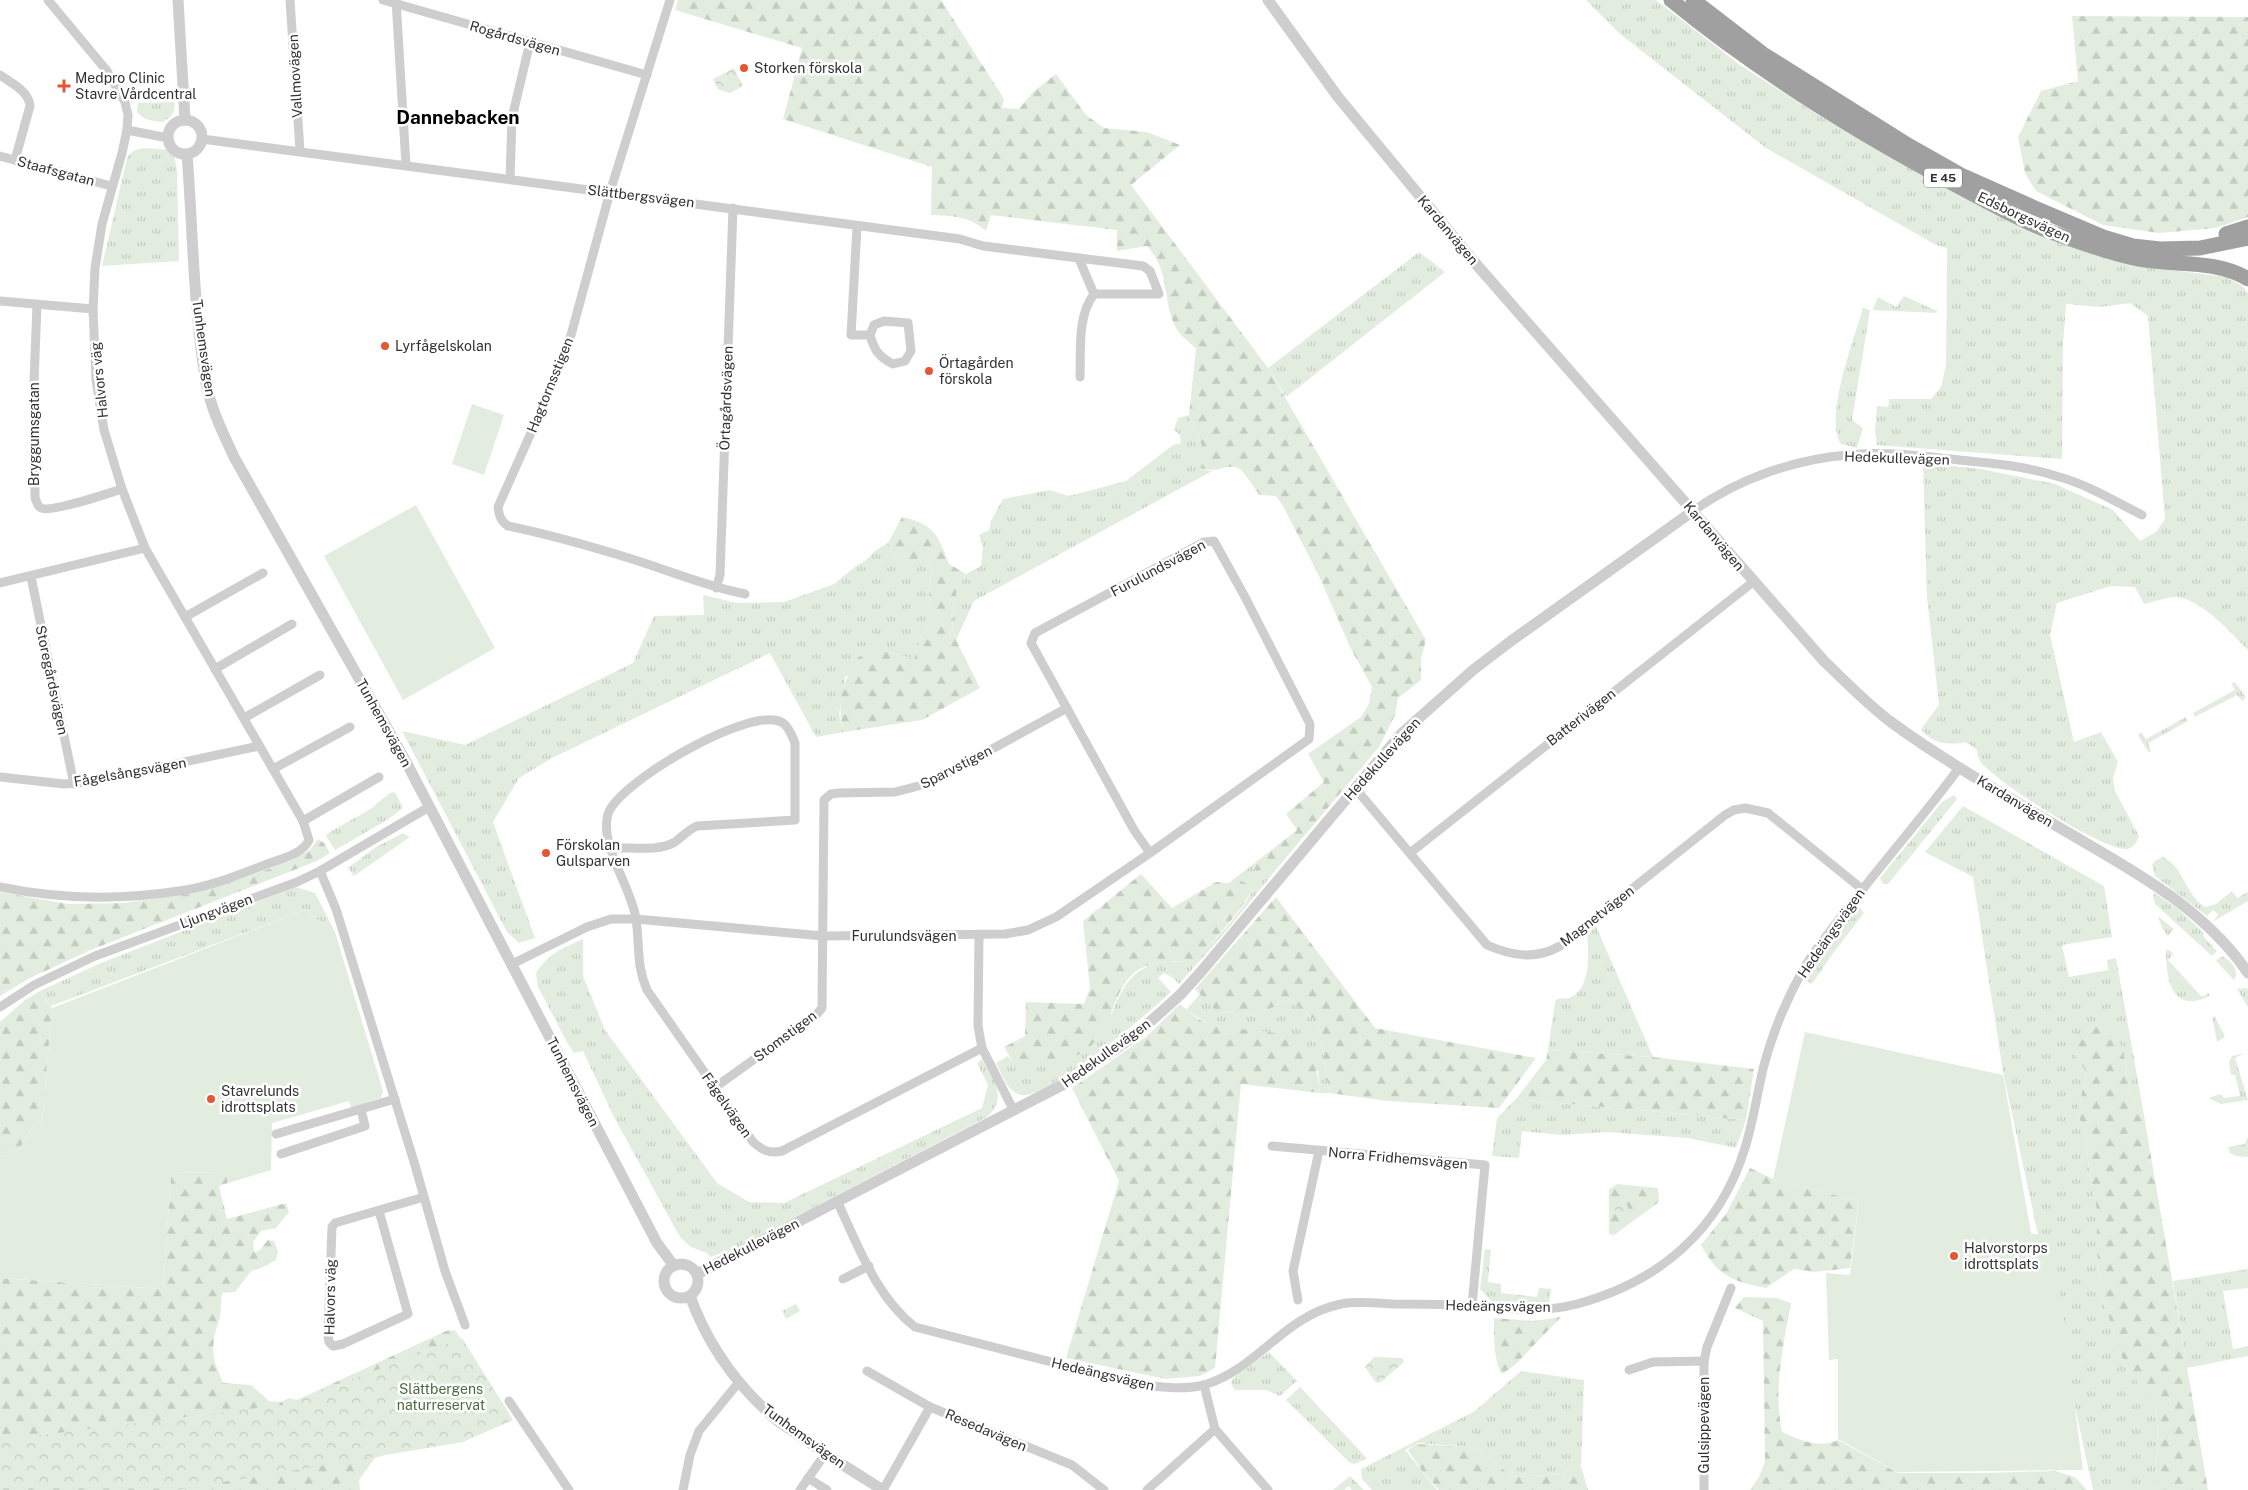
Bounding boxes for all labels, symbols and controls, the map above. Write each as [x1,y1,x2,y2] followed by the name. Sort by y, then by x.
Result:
[468,17,562,59] street label: Rogårdsvägen
[285,34,305,118] street label: Vallmovägen
[754,60,862,76] place label: Storken förskola
[738,62,750,74] marker: Storken förskola
[75,70,197,102] place label: Medpro Clinic Stavre Vårdcentral
[57,79,71,93] marker: Medpro Clinic Stavre Vårdcentral
[396,106,520,128] district label: Dannebacken
[16,153,96,189] street label: Staafsgatan
[1924,168,1962,188] road number: E 45
[587,182,695,210] street label: Slättbergsvägen
[1975,189,2073,245] street label: Edsborgsvägen
[1414,192,1482,268] street label: Kardanvägen
[189,298,219,398] street label: Tunhemsvägen
[524,335,576,435] street label: Hagtornsstigen
[395,338,492,354] place label: Lyrfågelskolan
[379,340,391,352] marker: Lyrfågelskolan
[87,341,111,419] street label: Halvors väg
[714,345,736,451] street label: Örtagårdsvägen
[939,353,1014,387] place label: Örtagården förskola
[923,365,935,377] marker: Örtagården förskola
[26,382,42,486] street label: Bryggumsgatan
[1844,448,1950,468] street label: Hedekullevägen
[1680,498,1748,574] street label: Kardanvägen
[1108,536,1208,600] street label: Furulundsvägen
[33,624,71,736] street label: Storegårdsvägen
[353,676,415,770] street label: Tunhemsvägen
[1543,685,1619,749] street label: Batterivägen
[1341,714,1423,804] street label: Hedekullevägen
[918,742,994,792] street label: Sparvstigen
[72,754,188,790] street label: Fågelsångsvägen
[1974,772,2056,830] street label: Kardanvägen
[556,837,630,869] place label: Förskolan Gulsparven
[540,847,552,859] marker: Förskolan Gulsparven
[1557,882,1637,950] street label: Magnetvägen
[1794,885,1868,981] street label: Hedeängsvägen
[178,890,254,932] street label: Ljungvägen
[852,928,956,944] street label: Furulundsvägen
[750,1007,820,1065] street label: Stomstigen
[1059,1015,1153,1091] street label: Hedekullevägen
[544,1035,602,1129] street label: Tunhemsvägen
[699,1070,755,1140] street label: Fågelvägen
[221,1083,299,1115] place label: Stavrelunds idrottsplats
[205,1093,217,1105] marker: Stavrelunds idrottsplats
[1327,1144,1469,1172] street label: Norra Fridhemsvägen
[700,1215,802,1277] street label: Hedekullevägen
[1964,1240,2048,1272] place label: Halvorstorps idrottsplats
[1948,1250,1960,1262] marker: Halvorstorps idrottsplats
[321,1258,339,1335] street label: Halvors väg
[1445,1297,1551,1315] street label: Hedeängsvägen
[1050,1354,1156,1394] street label: Hedeängsvägen
[1696,1377,1712,1473] street label: Gulsippevägen
[397,1381,485,1413] park label: Slättbergens naturreservat
[760,1401,848,1471] street label: Tunhemsvägen
[943,1406,1029,1454] street label: Resedavägen

